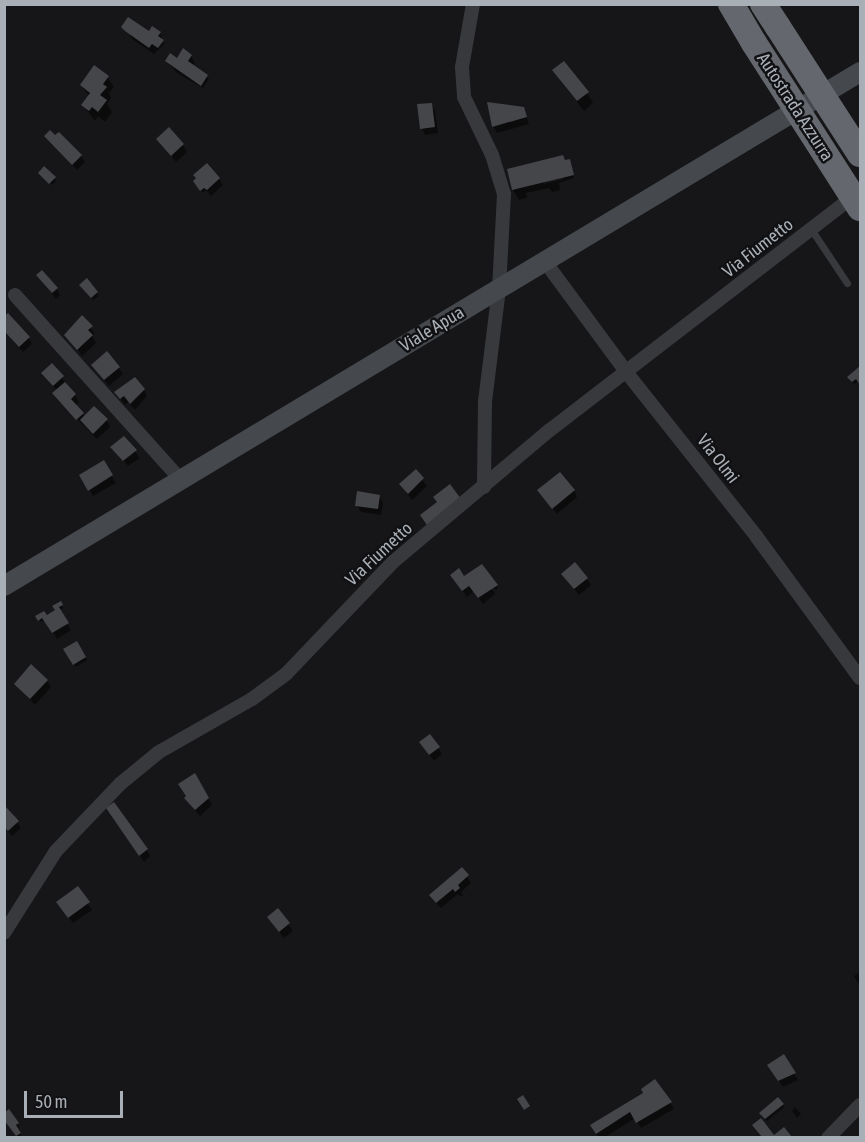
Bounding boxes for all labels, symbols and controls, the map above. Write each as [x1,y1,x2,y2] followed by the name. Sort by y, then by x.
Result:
[752,49,838,165] street label: Autostrada Azzurra
[718,214,798,282] street label: Via Fiumetto
[396,301,468,357] street label: Viale Apua
[692,430,744,488] street label: Via Olmi
[341,518,417,590] street label: Via Fiumetto
[27,1079,126,1117] scale bar
[35,1091,67,1112] text: 50 m

